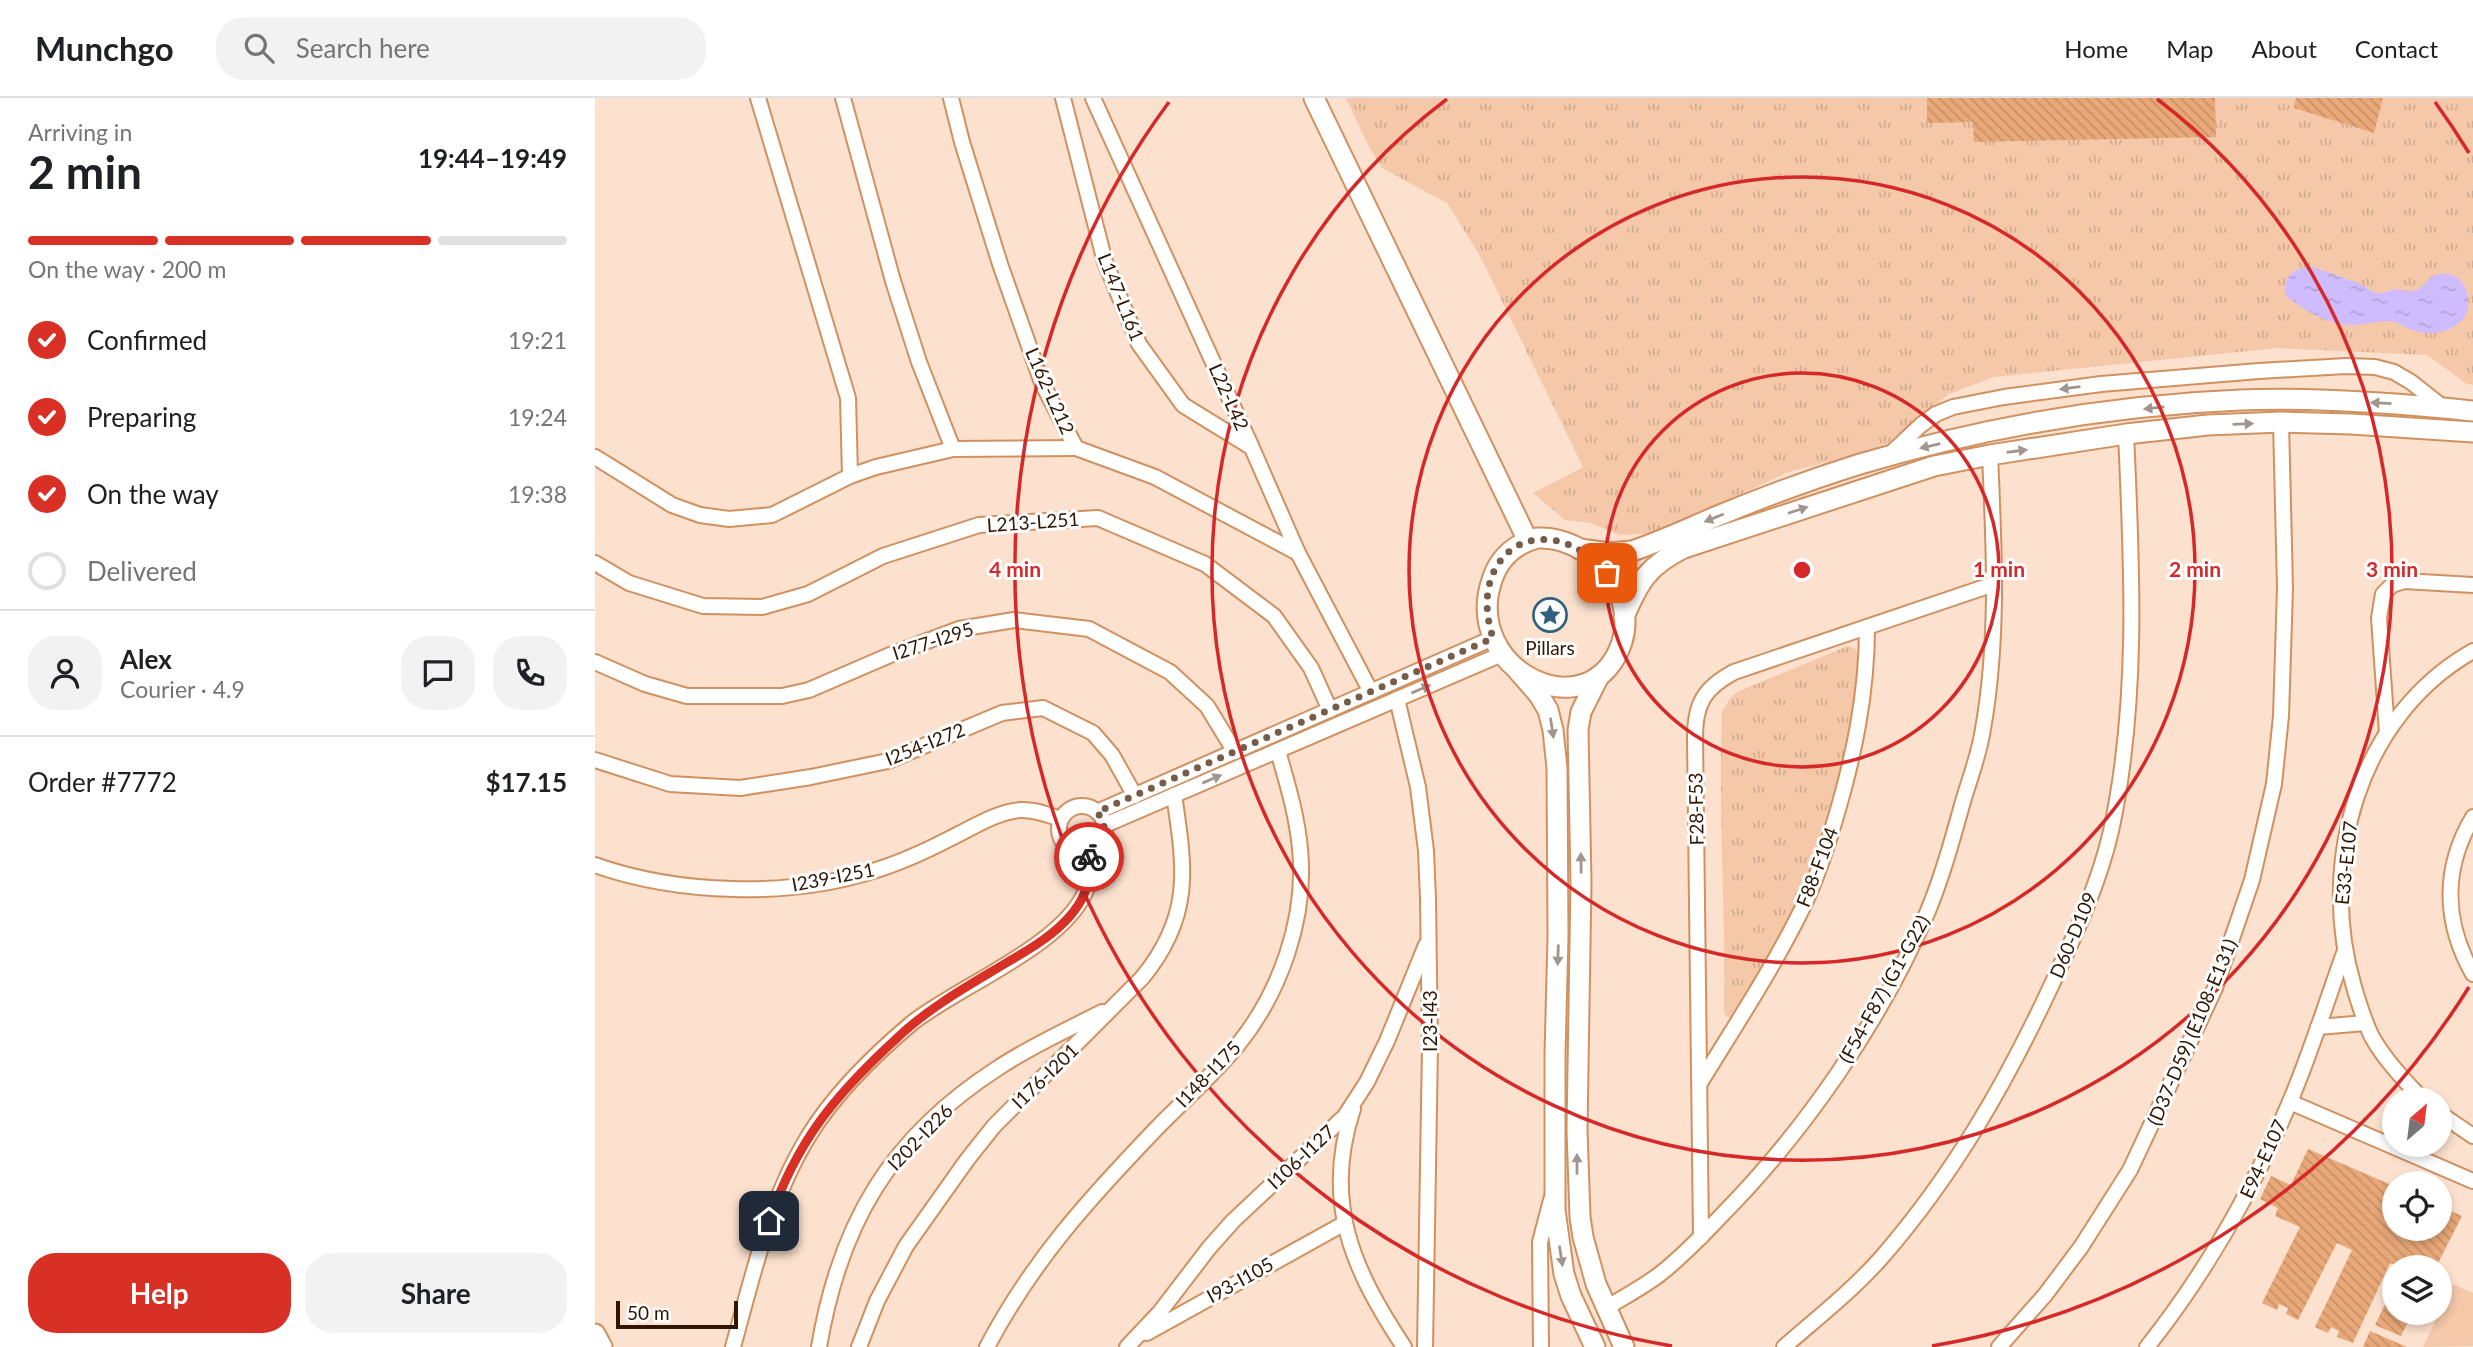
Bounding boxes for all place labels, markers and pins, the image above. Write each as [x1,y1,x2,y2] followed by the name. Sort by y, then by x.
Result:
[1577,543,1637,603] pin
[1790,558,1814,582] centre of rings
[1531,596,1569,634] place icon: Pillars
[1525,636,1575,659] place label: Pillars
[739,1191,799,1251] pin

